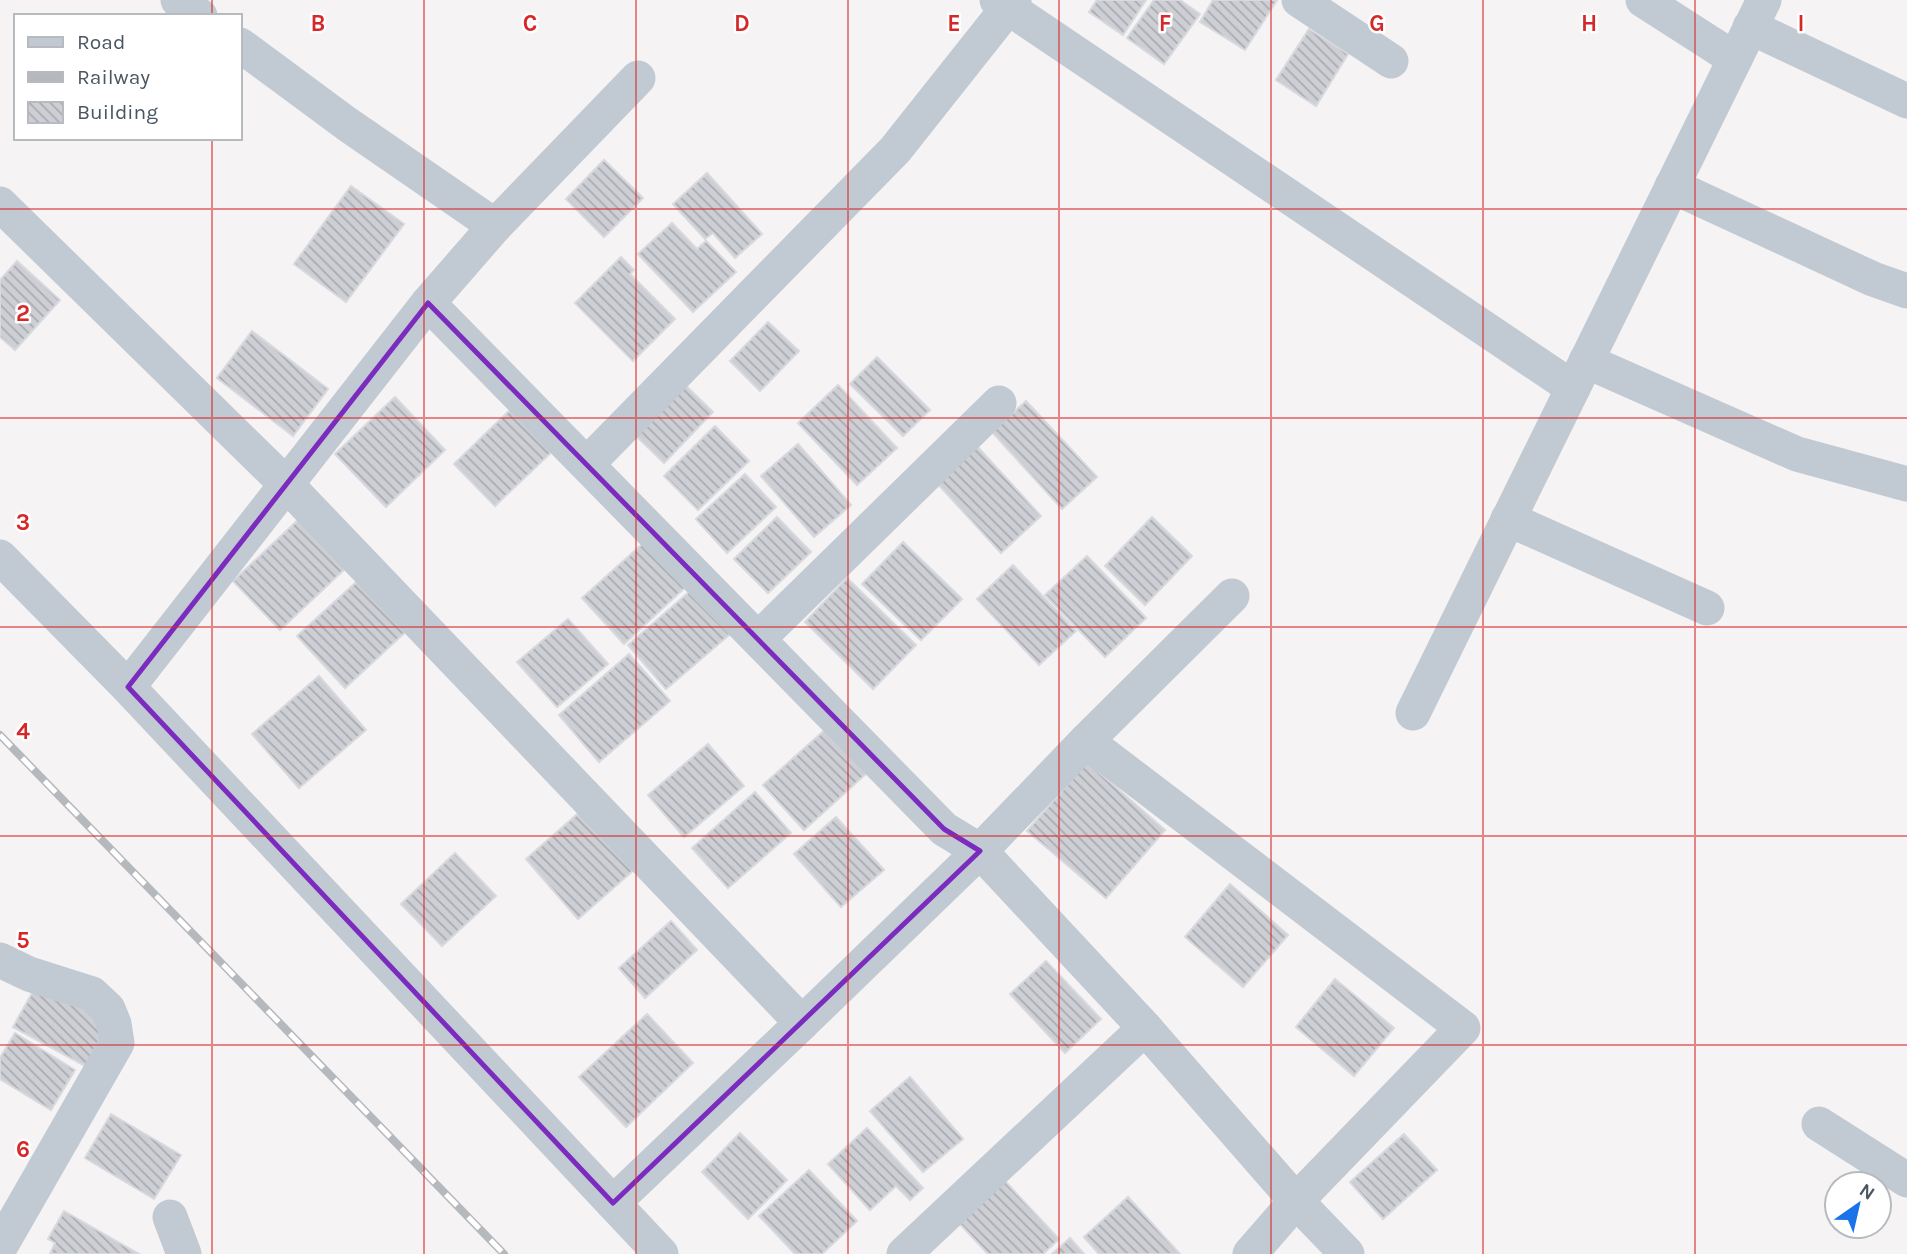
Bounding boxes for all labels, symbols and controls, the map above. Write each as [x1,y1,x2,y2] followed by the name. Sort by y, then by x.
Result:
[311,10,325,37] text: B
[523,10,537,37] text: C
[734,10,750,37] text: D
[947,10,961,37] text: E
[1159,10,1171,37] text: F
[1369,10,1385,37] text: G
[1581,10,1597,37] text: H
[1797,10,1805,37] text: I
[14,14,242,140] legend
[77,30,125,54] text: Road
[77,65,150,89] text: Railway
[77,100,158,124] text: Building
[16,300,30,327] text: 2
[16,509,30,536] text: 3
[16,718,30,745] text: 4
[16,927,30,954] text: 5
[16,1136,30,1163] text: 6
[1823,1170,1893,1240] north arrow
[1855,1179,1879,1205] text: N

